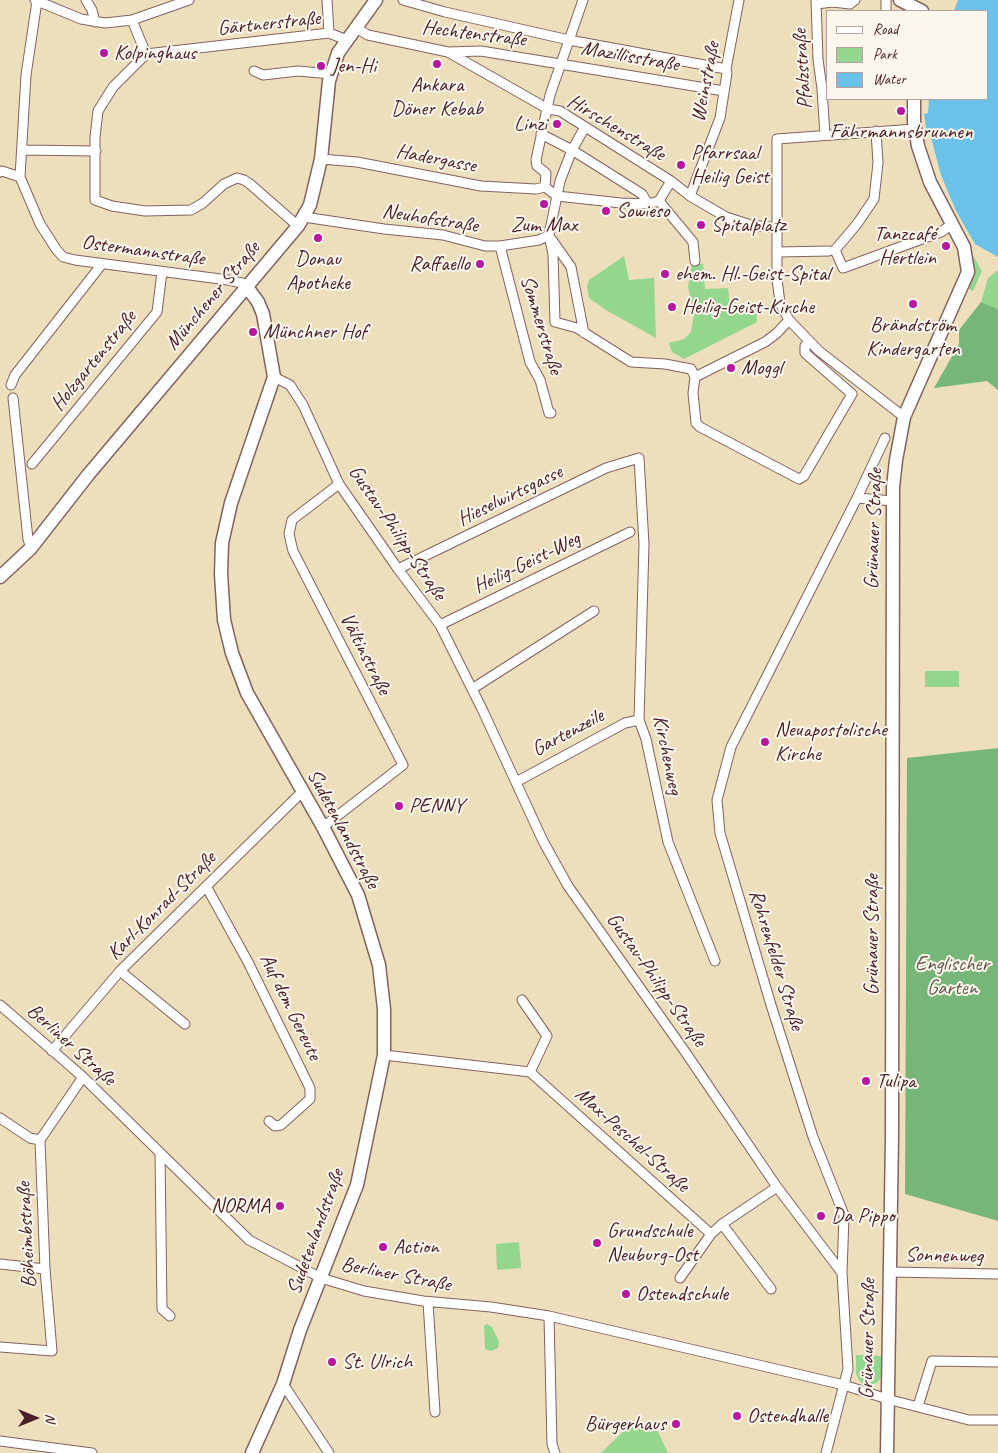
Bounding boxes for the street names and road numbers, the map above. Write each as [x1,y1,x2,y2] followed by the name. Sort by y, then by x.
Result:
[216,6,322,42] street label: Gärtnerstraße
[421,15,527,53] street label: Hechtenstraße
[788,28,818,110] street label: Pfalzstraße
[579,36,681,78] street label: Mazillisstraße
[686,40,726,124] street label: Weinstraße
[562,89,670,167] street label: Hirschenstraße
[394,139,478,179] street label: Hadergasse
[380,199,480,239] street label: Neuhofstraße
[80,230,206,272] street label: Ostermannstraße
[160,236,266,356] street label: Münchener Straße
[514,273,568,377] street label: Sommerstraße
[46,306,142,416] street label: Holzgartenstraße
[453,460,567,532] street label: Hieselwirtsgasse
[342,461,452,605] street label: Gustav-Philipp-Straße
[859,468,889,590] street label: Grünauer Straße
[469,526,585,600] street label: Heilig-Geist-Weg
[334,609,396,699] street label: Vältinstraße
[528,704,608,762] street label: Gartenzeile
[646,713,688,797] street label: Kirchenweg
[301,765,385,893] street label: Sudetenlandstraße
[102,846,222,966] street label: Karl-Konrad-Straße
[859,875,885,995] street label: Grünauer Straße
[743,887,809,1033] street label: Rohrenfelder Straße
[600,908,712,1052] street label: Gustav-Philipp-Straße
[253,950,327,1064] street label: Auf dem Gereute
[21,998,121,1092] street label: Berliner Straße
[570,1082,694,1198] street label: Max-Peschel-Straße
[282,1166,350,1298] street label: Sudetenlandstraße
[12,1181,42,1289] street label: Böheimbstraße
[905,1243,983,1269] street label: Sonnenweg
[339,1252,453,1298] street label: Berliner Straße
[854,1278,882,1400] street label: Grünauer Straße

